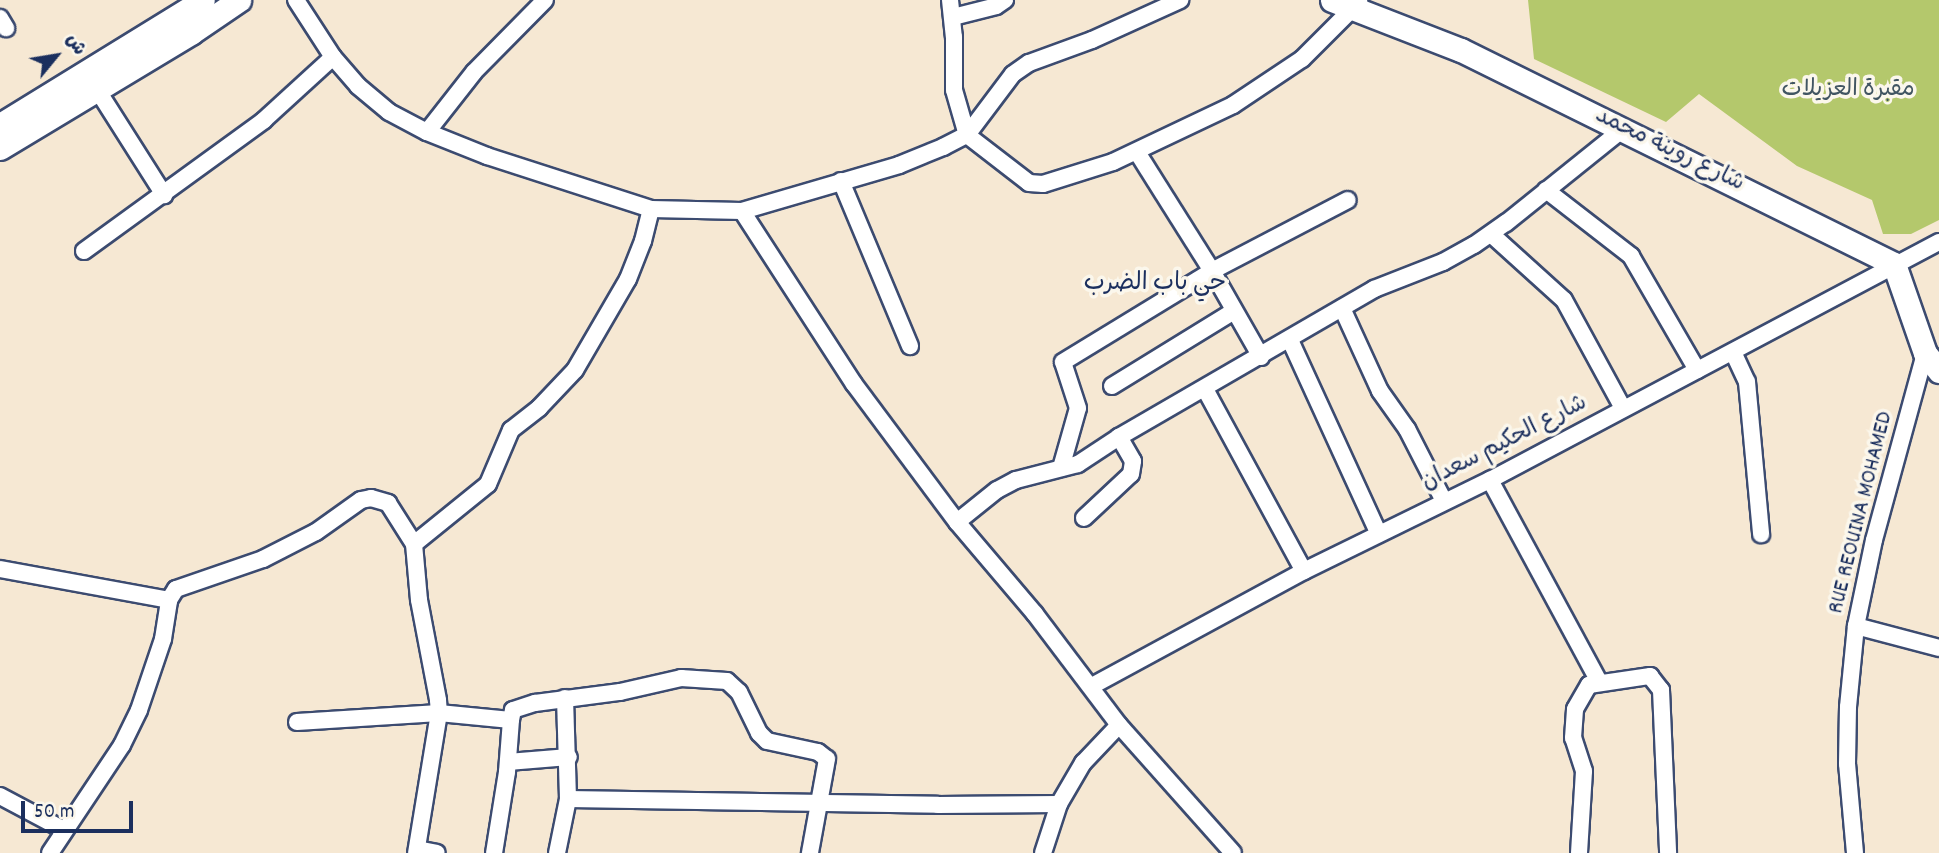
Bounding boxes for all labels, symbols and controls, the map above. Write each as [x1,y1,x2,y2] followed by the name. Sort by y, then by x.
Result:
[21,21,91,91] north arrow
[58,29,92,61] text: ش
[1781,77,1915,105] park label: مقبرة العزيلات
[1590,103,1748,199] street label: شارع روينة محمد
[1084,271,1226,299] district label: حي باب الضرب
[1418,390,1592,498] street label: شارع الحكيم سعدان
[1824,409,1900,617] street label: RUE REOUINA MOHAMED
[24,786,136,830] scale bar
[34,798,74,828] text: 50 m

